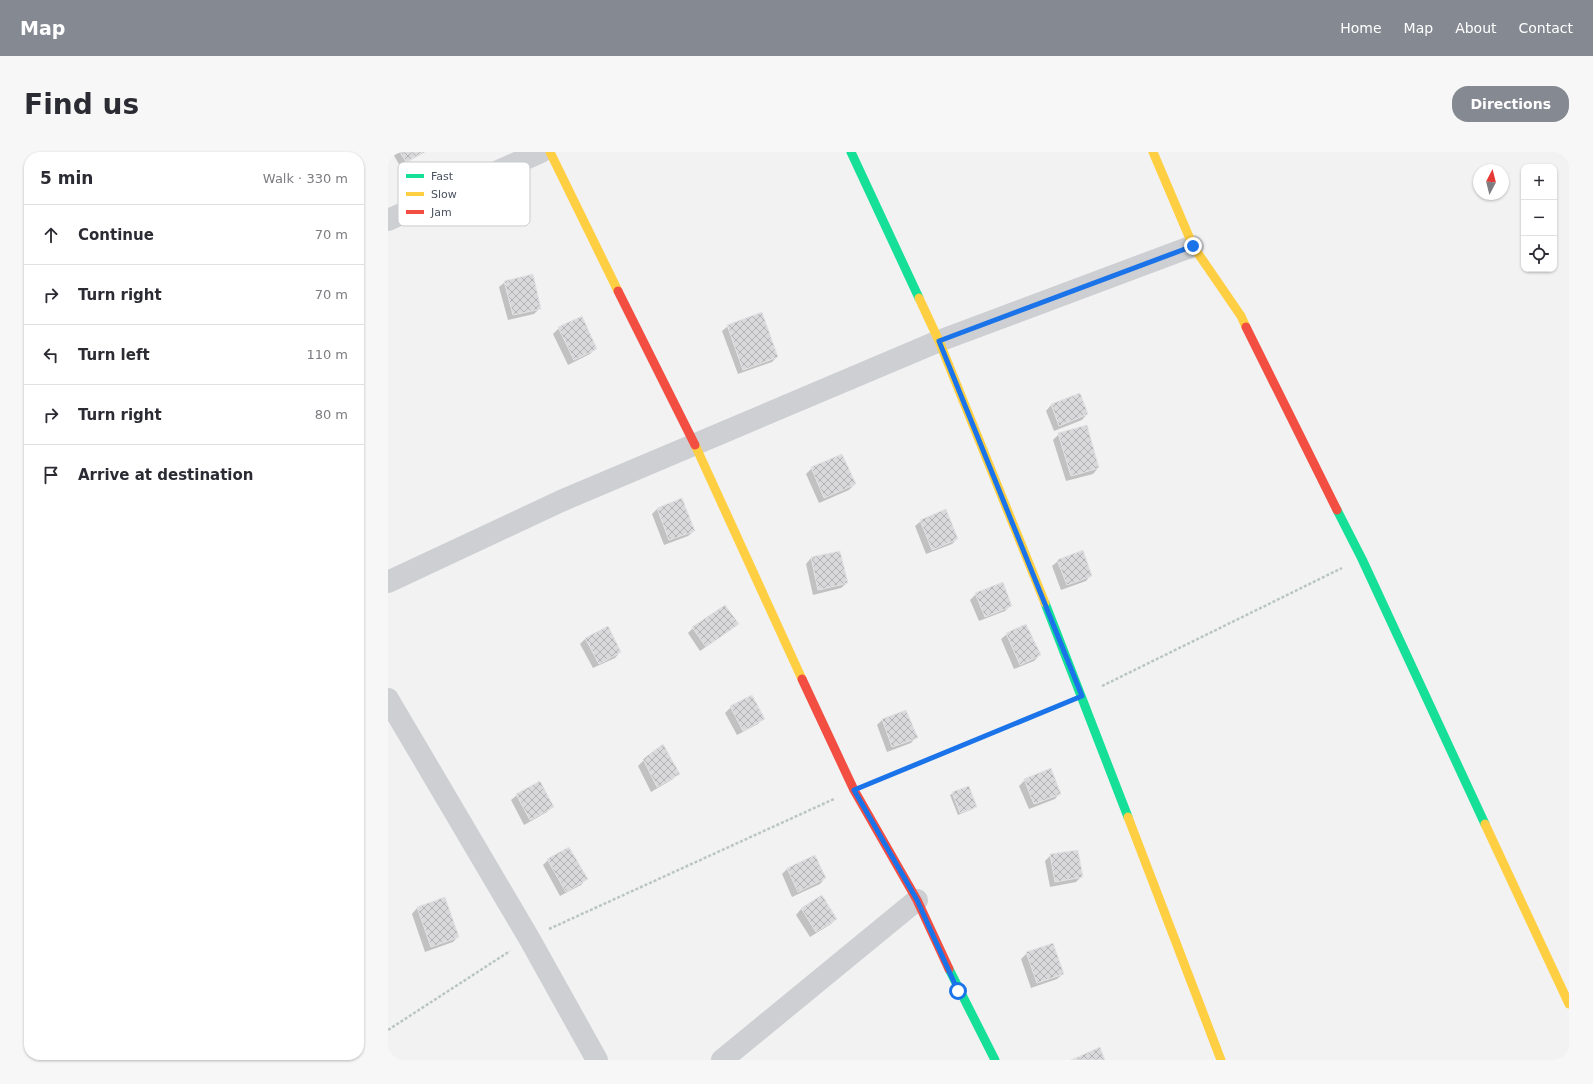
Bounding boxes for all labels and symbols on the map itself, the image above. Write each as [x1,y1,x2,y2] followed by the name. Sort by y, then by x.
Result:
[398,162,530,226] legend
[1473,164,1509,200] north arrow
[431,170,454,183] text: Fast
[431,188,457,201] text: Slow
[430,206,452,219] text: Jam
[1184,237,1202,255] route end
[949,982,967,1000] route start

